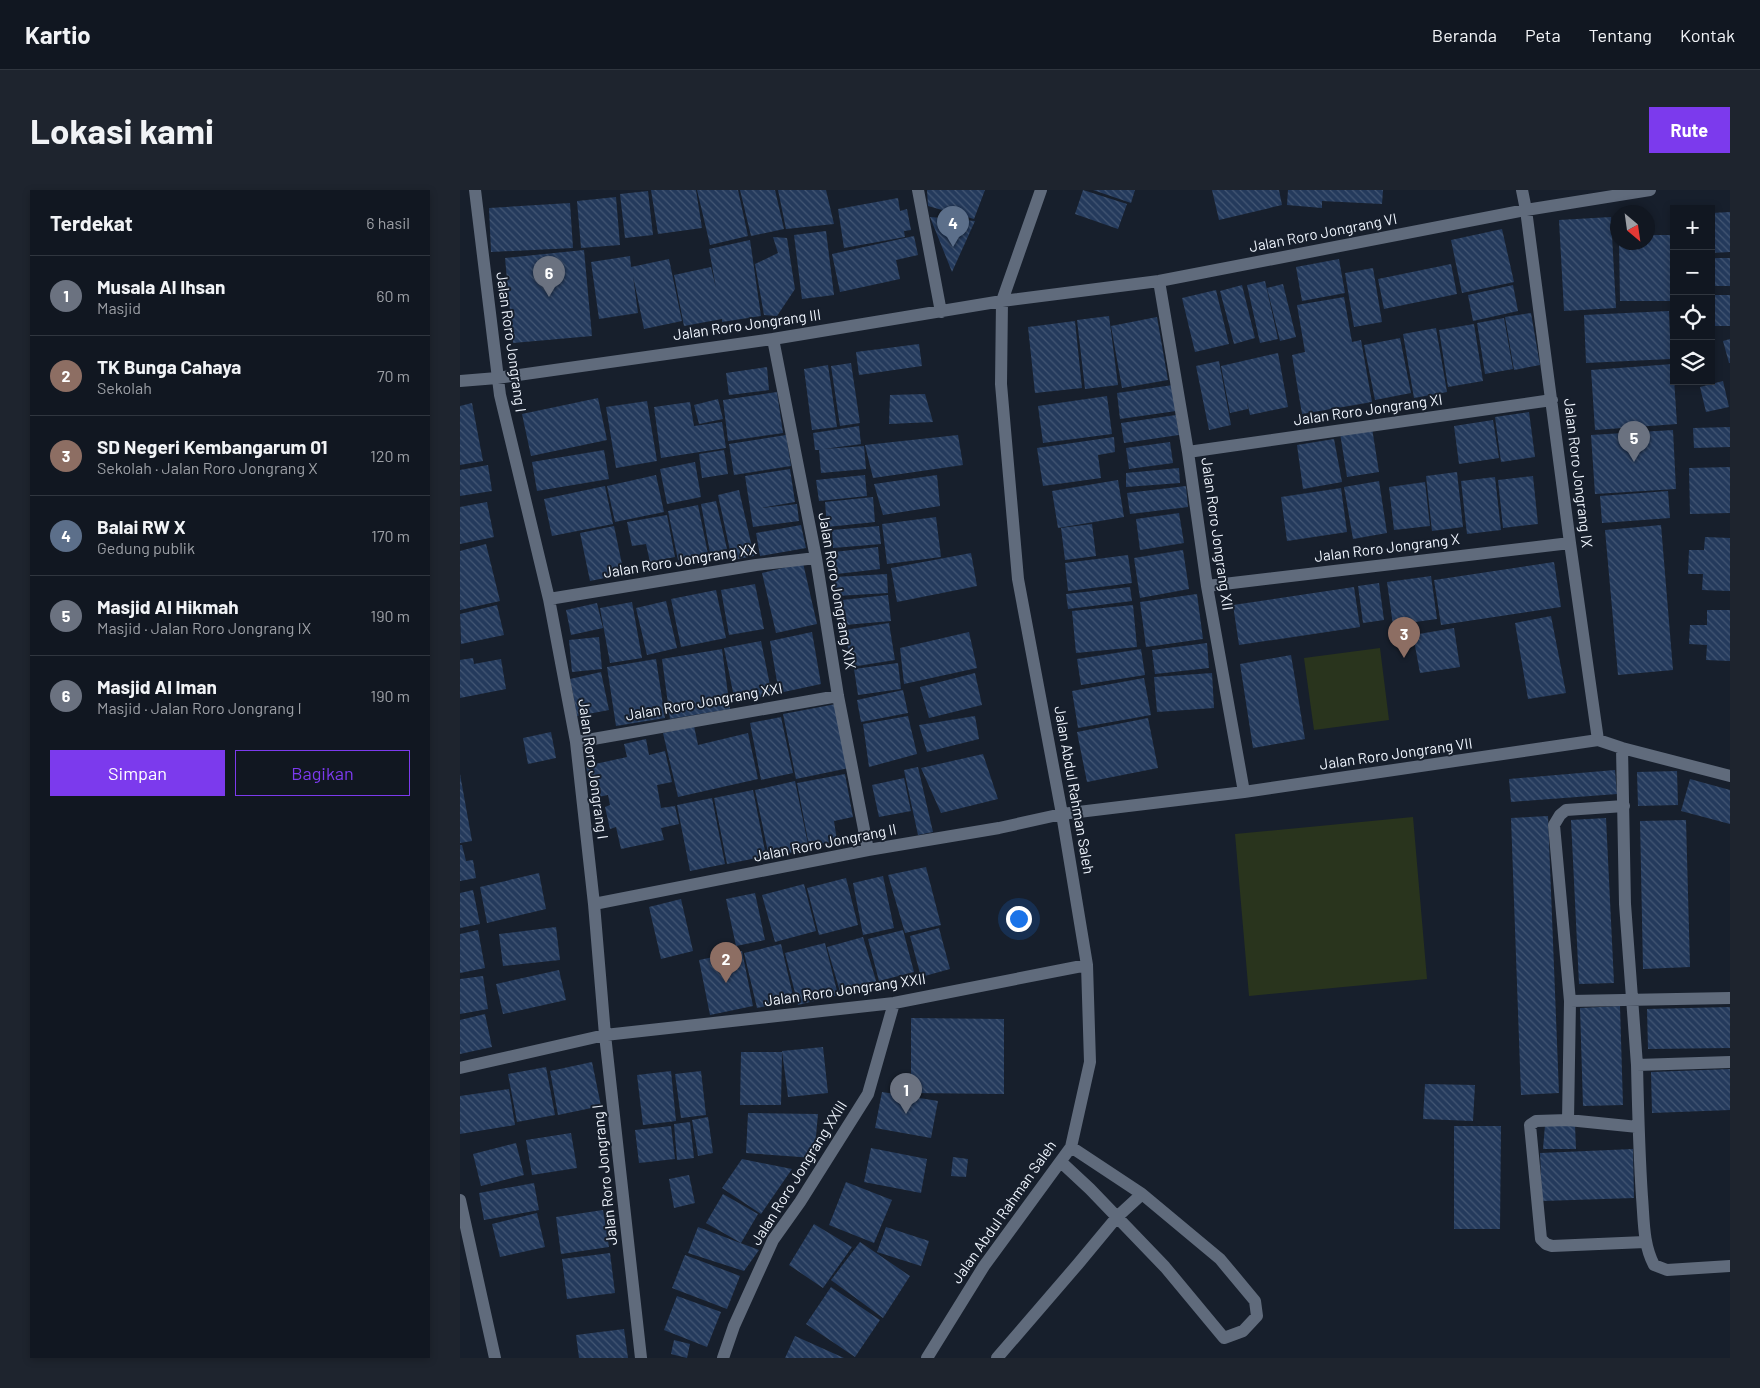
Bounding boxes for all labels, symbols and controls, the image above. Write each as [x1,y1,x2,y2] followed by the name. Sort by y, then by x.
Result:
[25,20,91,49] text: Kartio
[1432,24,1497,46] text: Beranda
[1525,24,1561,46] text: Peta
[1589,24,1652,46] text: Tentang
[1680,24,1735,46] text: Kontak
[1649,107,1730,153] button: Rute
[30,109,214,151] text: Lokasi kami
[1610,205,1655,250] north arrow
[1670,205,1715,385] map controls
[1670,205,1715,250] button: +
[937,206,969,247] pin: 4
[1247,209,1398,255] street label: Jalan Roro Jongrang VI
[50,210,133,235] text: Terdekat
[366,213,410,232] text: 6 hasil
[1670,250,1715,295] button: −
[533,256,565,297] pin: 6
[493,271,531,413] street label: Jalan Roro Jongrang I
[97,275,226,298] text: Musala Al Ihsan
[63,286,69,305] text: 1
[376,286,410,305] text: 60 m
[1670,295,1715,340] button: locate
[97,298,141,317] text: Masjid
[672,305,822,343] street label: Jalan Roro Jongrang III
[1670,340,1715,385] button: layers
[97,355,241,378] text: TK Bunga Cahaya
[62,366,70,385] text: 2
[377,366,410,385] text: 70 m
[97,378,152,397] text: Sekolah
[1292,390,1444,428] street label: Jalan Roro Jongrang XI
[1561,397,1597,549] street label: Jalan Roro Jongrang IX
[1618,421,1650,462] pin: 5
[97,435,328,458] text: SD Negeri Kembangarum 01
[62,446,70,465] text: 3
[370,446,410,465] text: 120 m
[1198,456,1238,611] street label: Jalan Roro Jongrang XII
[97,458,318,477] text: Sekolah · Jalan Roro Jongrang X
[815,511,861,671] street label: Jalan Roro Jongrang XIX
[97,515,186,538] text: Balai RW X
[61,526,71,545] text: 4
[371,526,410,545] text: 170 m
[1313,529,1461,565] street label: Jalan Roro Jongrang X
[97,538,195,557] text: Gedung publik
[602,539,758,581] street label: Jalan Roro Jongrang XX
[97,595,239,618] text: Masjid Al Hikmah
[62,606,70,625] text: 5
[371,606,410,625] text: 190 m
[1388,617,1420,658] pin: 3
[97,618,311,637] text: Masjid · Jalan Roro Jongrang IX
[97,675,217,698] text: Masjid Al Iman
[624,678,784,724] street label: Jalan Roro Jongrang XXI
[62,686,70,705] text: 6
[371,686,410,705] text: 190 m
[97,698,302,717] text: Masjid · Jalan Roro Jongrang I
[575,698,613,840] street label: Jalan Roro Jongrang I
[1051,704,1099,875] street label: Jalan Abdul Rahman Saleh
[1318,733,1473,773] street label: Jalan Roro Jongrang VII
[50,750,225,796] button: Simpan
[235,750,410,796] button: Bagikan
[752,819,898,865] street label: Jalan Roro Jongrang II
[1006,906,1032,932] your location
[710,942,742,983] pin: 2
[763,969,927,1009] street label: Jalan Roro Jongrang XXII
[890,1073,922,1114] pin: 1
[746,1097,850,1248] street label: Jalan Roro Jongrang XXIII
[588,1104,620,1246] street label: Jalan Roro Jongrang I
[947,1136,1059,1286] street label: Jalan Abdul Rahman Saleh

